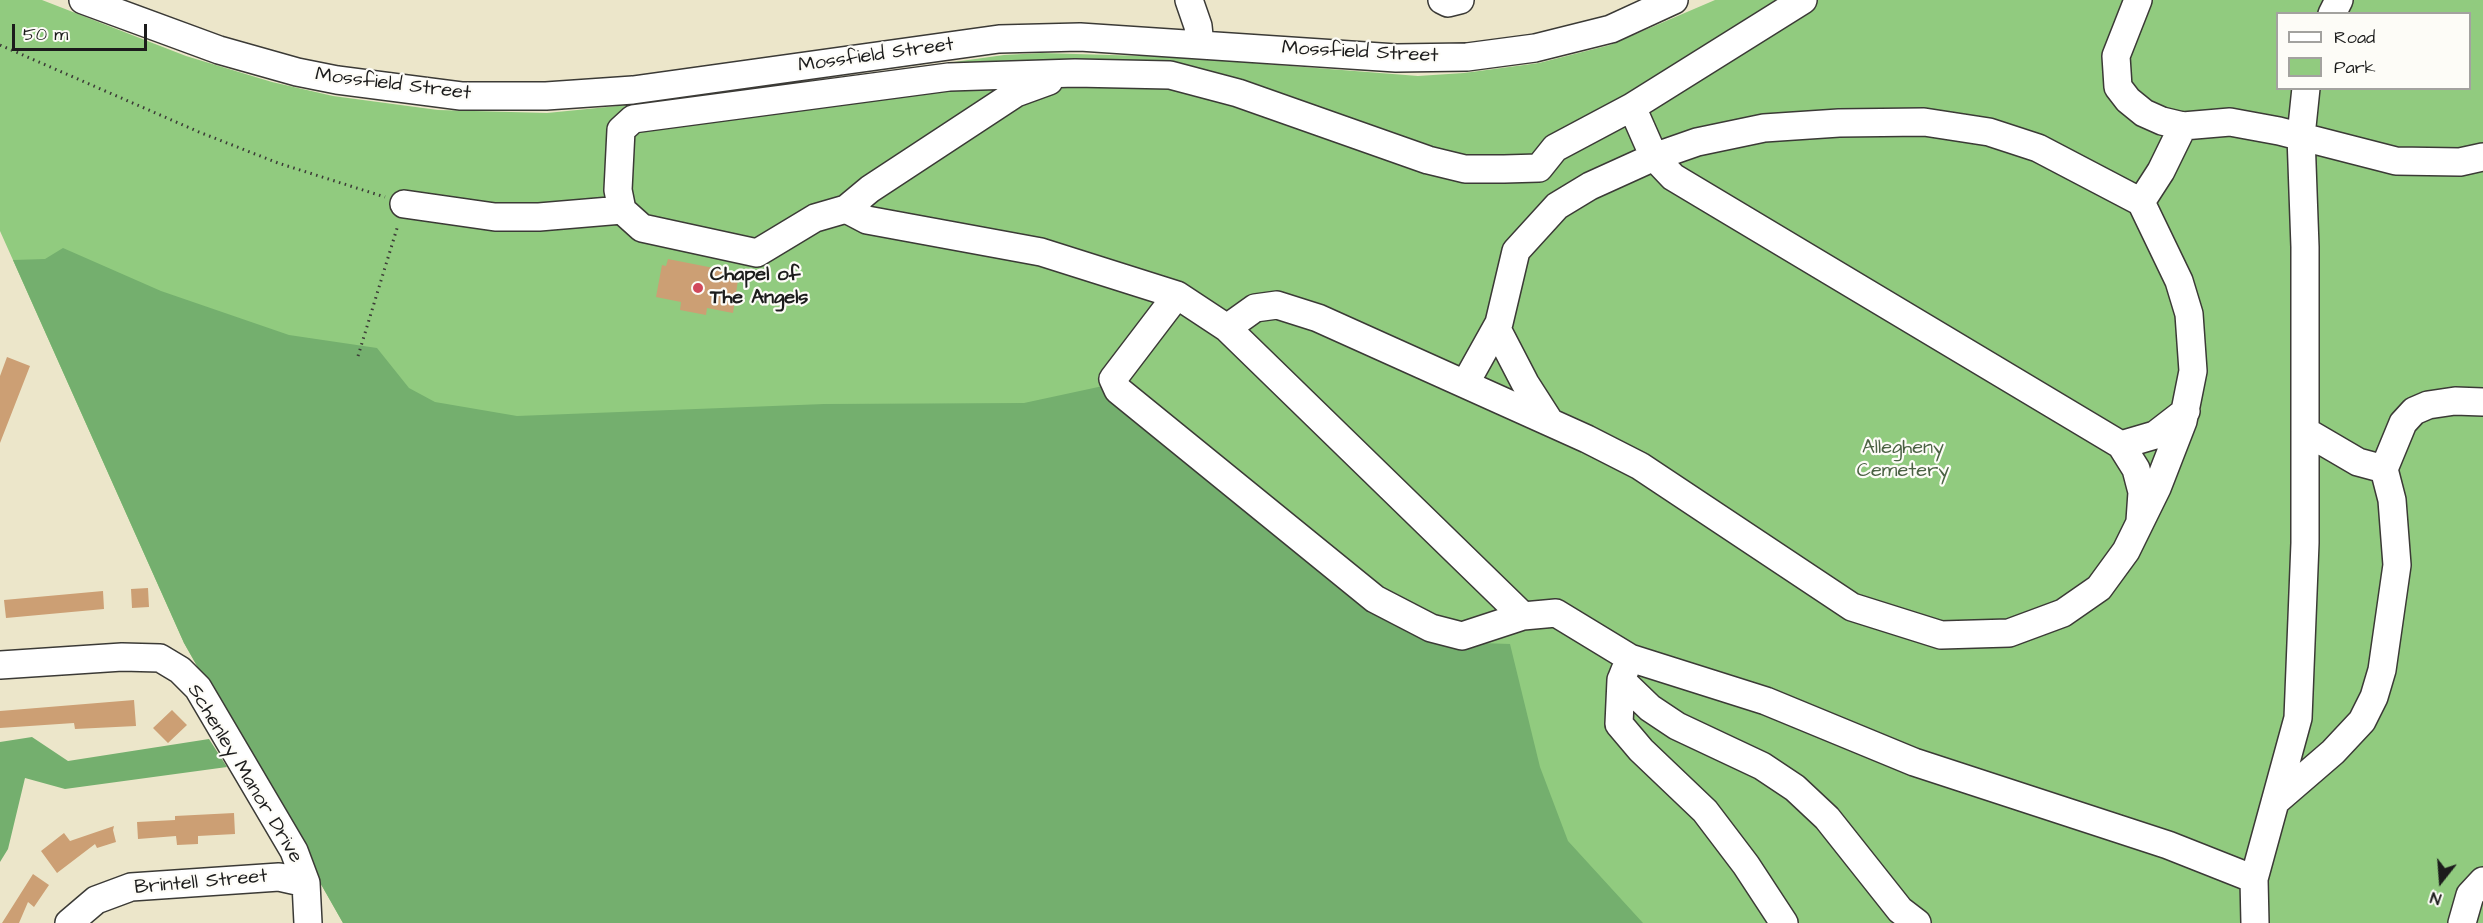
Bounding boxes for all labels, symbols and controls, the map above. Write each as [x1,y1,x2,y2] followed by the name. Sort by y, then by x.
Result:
[15,12,150,50] scale bar
[2276,12,2471,90] legend
[23,22,68,47] text: 50 m
[2334,25,2375,50] text: Road
[797,33,955,79] street label: Mossfield Street
[1281,37,1439,69] street label: Mossfield Street
[2334,55,2376,80] text: Park
[314,64,472,106] street label: Mossfield Street
[710,264,808,311] place label: Chapel of The Angels
[691,281,705,295] marker: Chapel of The Angels
[1857,437,1949,484] park label: Allegheny Cemetery
[181,680,307,868] street label: Schenley Manor Drive
[2411,851,2471,911] north arrow
[134,865,268,901] street label: Brintell Street
[2428,886,2444,910] text: N

